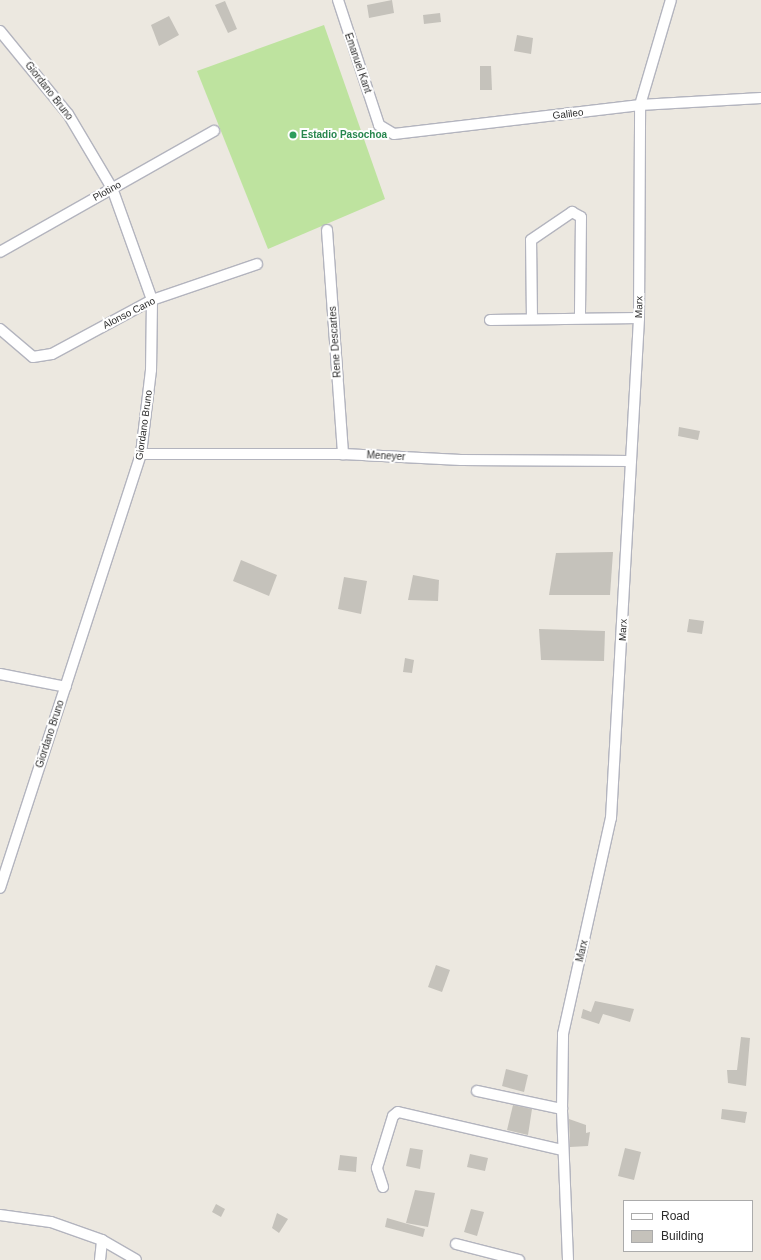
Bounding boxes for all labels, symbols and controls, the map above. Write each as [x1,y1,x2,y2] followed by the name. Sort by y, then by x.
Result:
[342,31,374,95] street label: Emanuel Kant
[23,59,75,123] street label: Giordano Bruno
[552,106,584,122] street label: Galileo
[301,129,387,141] place label: Estadio Pasochoa
[288,130,298,140] marker: Estadio Pasochoa
[91,178,123,204] street label: Plotino
[101,295,157,331] street label: Alonso Cano
[633,296,645,318] street label: Marx
[327,306,343,378] street label: Rene Descartes
[133,389,155,461] street label: Giordano Bruno
[366,449,406,463] street label: Meneyer
[616,619,630,641] street label: Marx
[33,699,67,769] street label: Giordano Bruno
[574,939,590,963] street label: Marx
[623,1200,753,1252] legend
[661,1209,690,1223] text: Road
[661,1229,704,1243] text: Building

